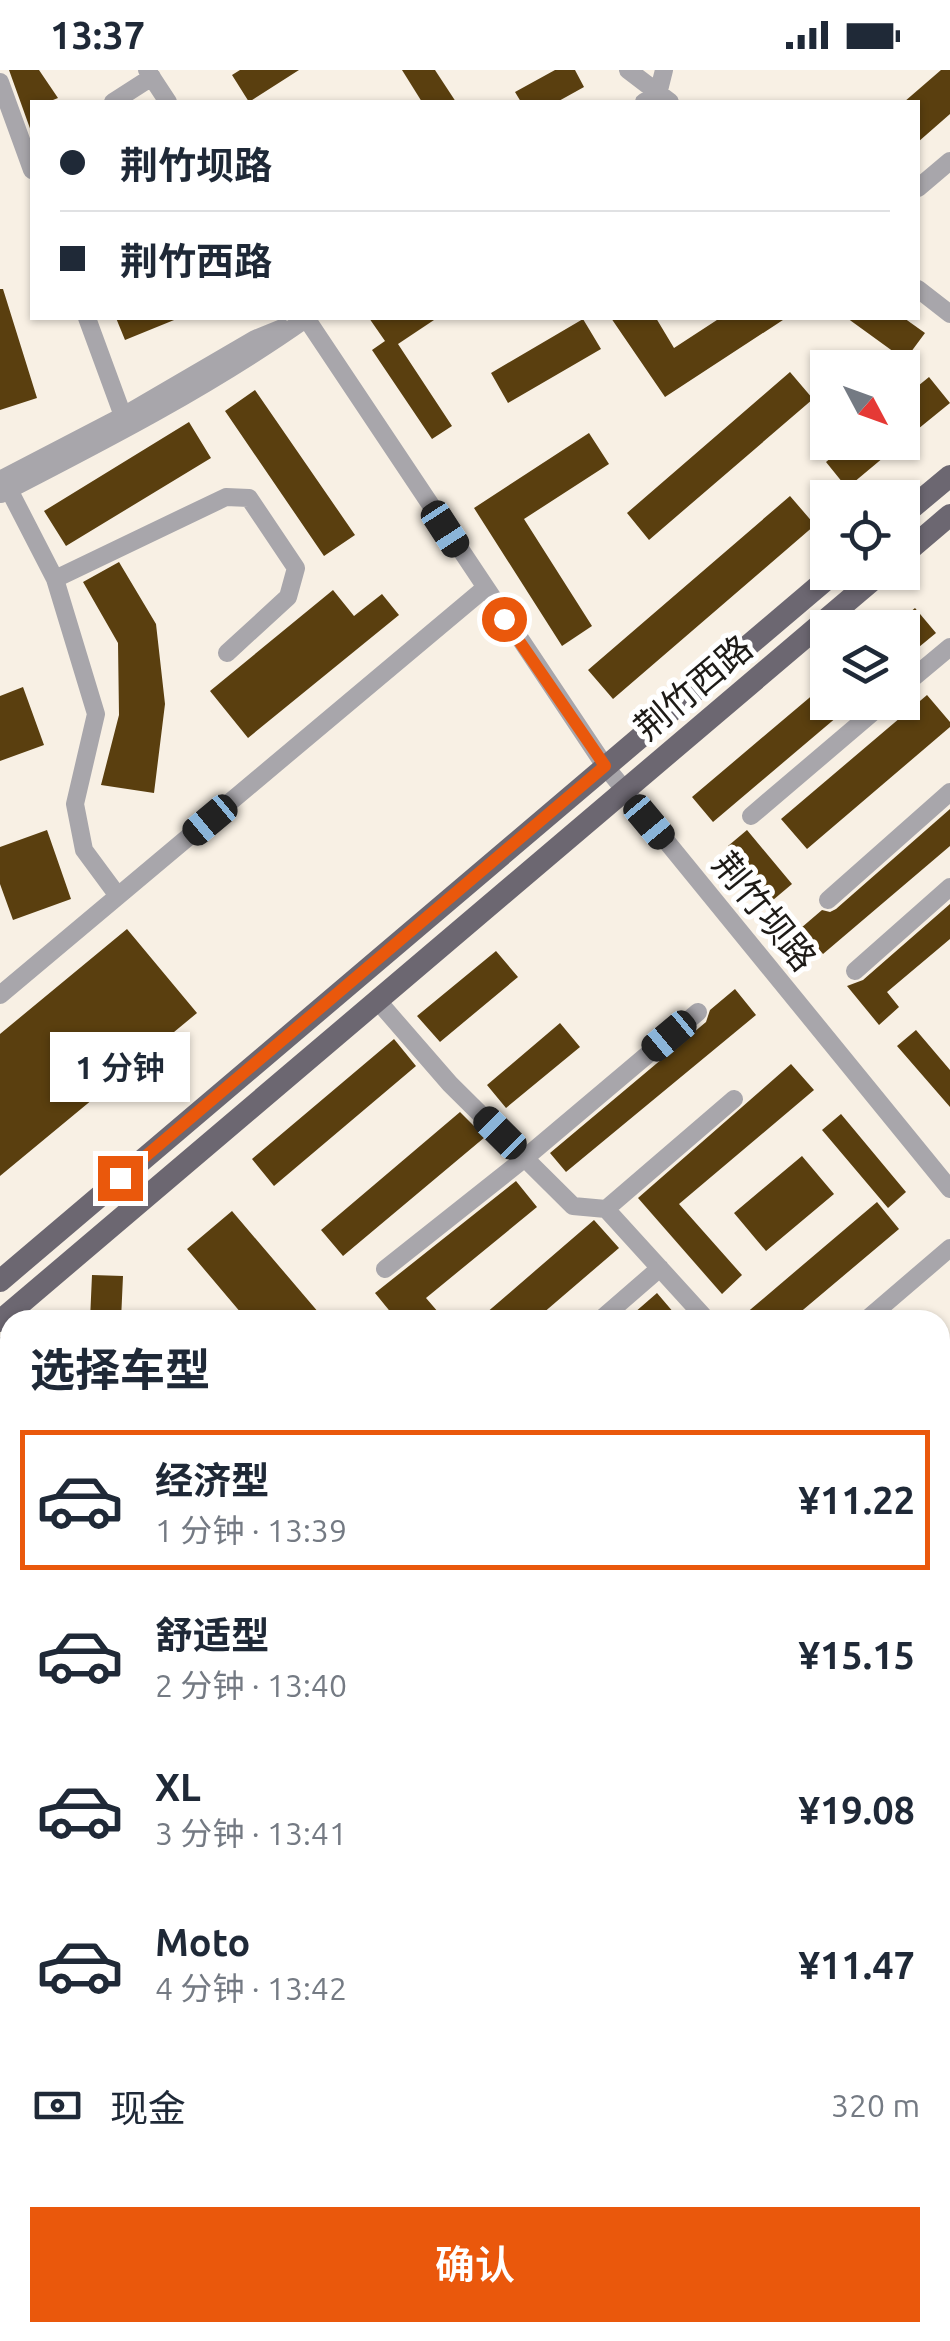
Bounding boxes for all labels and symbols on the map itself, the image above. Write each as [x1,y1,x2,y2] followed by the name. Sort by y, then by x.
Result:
[810,350,920,460] north arrow
[416,496,474,562] car
[482,597,527,642] route start
[627,627,759,747] street label: 荆竹西路
[177,789,243,851] car
[618,789,680,855] car
[705,844,825,978] street label: 荆竹坝路
[636,1005,702,1067] car
[50,1033,190,1103] callout: 1 分钟
[468,1101,532,1165] car
[98,1156,143,1201] route end

